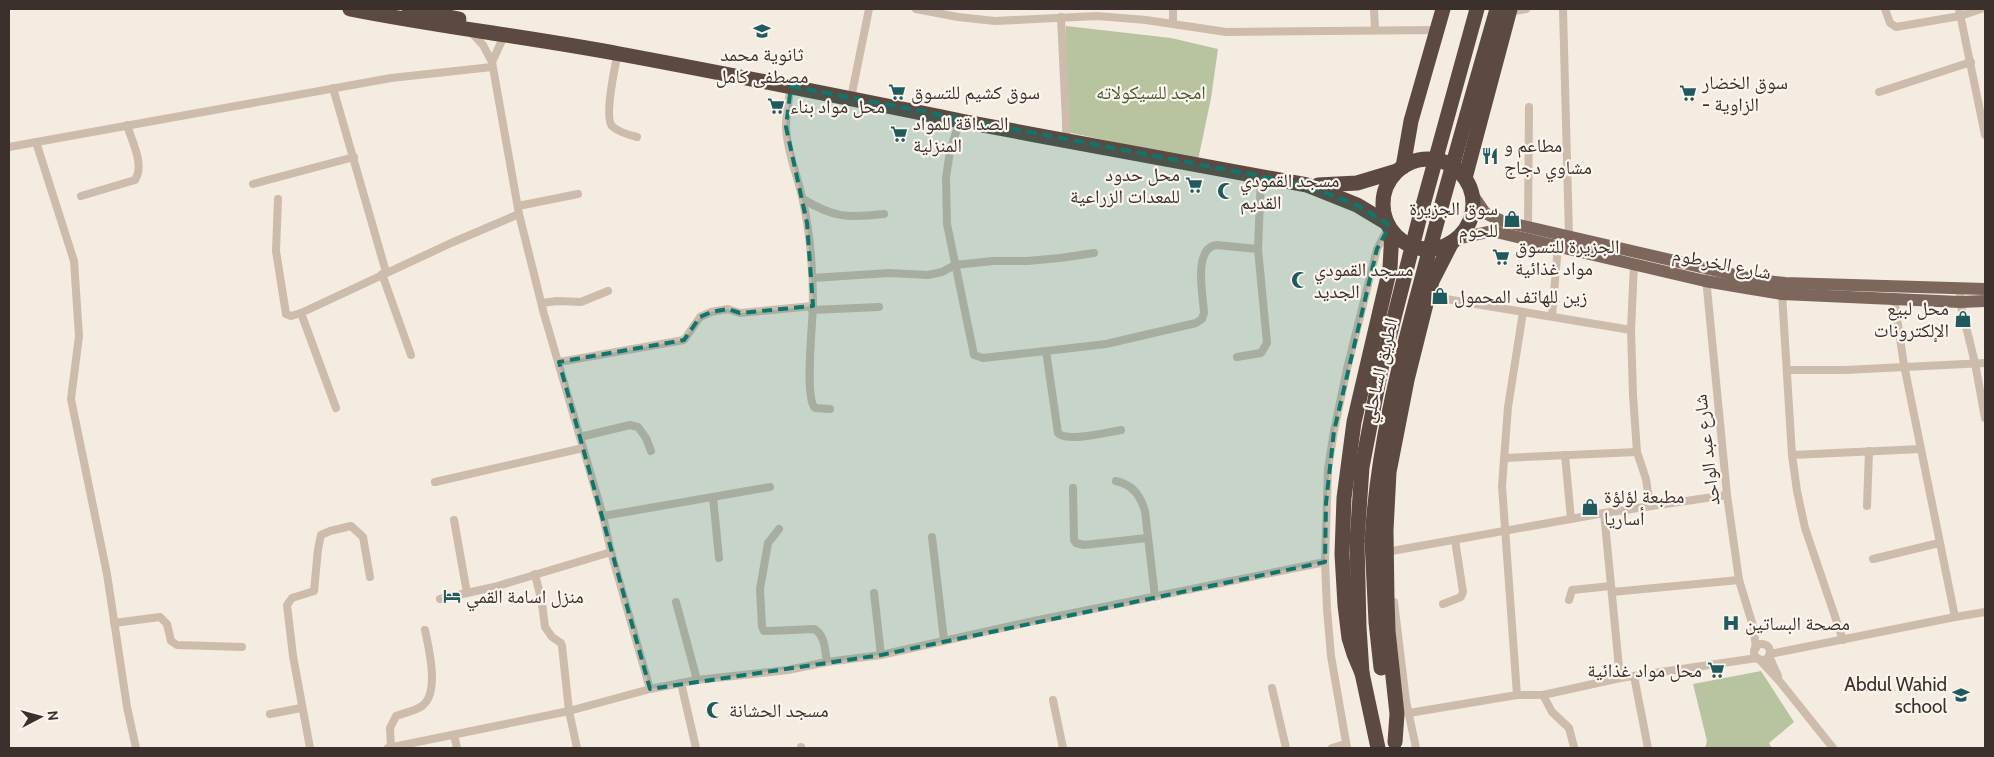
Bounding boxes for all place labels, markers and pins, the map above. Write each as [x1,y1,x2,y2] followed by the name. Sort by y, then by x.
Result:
[752,21,772,41] school or university icon: ثانوية محمد مصطفى كامل
[716,43,808,88] place label: ثانوية محمد مصطفى كامل
[1701,71,1788,116] place label: سوق الخضار - الزاوية
[911,81,1040,105] place label: سوق كشيم للتسوق
[887,82,907,102] supermarket icon: سوق كشيم للتسوق
[1678,83,1698,103] supermarket icon: سوق الخضار - الزاوية
[790,95,885,118] place label: محل مواد بناء
[766,96,786,116] supermarket icon: محل مواد بناء
[913,112,1009,157] place label: الصداقة للمواد المنزلية
[889,124,909,144] supermarket icon: الصداقة للمواد المنزلية
[1504,134,1592,183] place label: مطاعم و مشاوي دجاج
[1480,146,1500,166] restaurant icon: مطاعم و مشاوي دجاج
[1070,163,1180,208] place label: محل حدود للمعدات الزراعية
[1240,169,1339,215] place label: مسجد القمودي القديم
[1184,175,1204,195] supermarket icon: محل حدود للمعدات الزراعية
[1216,181,1236,201] mosque icon: مسجد القمودي القديم
[1409,197,1498,244] place label: سوق الجزيرة للحوم
[1502,209,1522,229] shop icon: سوق الجزيرة للحوم
[1515,235,1619,280] place label: الجزيرة للتسوق مواد غذائية
[1491,247,1511,267] supermarket icon: الجزيرة للتسوق مواد غذائية
[1314,258,1413,303] place label: مسجد القمودي الجديد
[1290,270,1310,290] mosque icon: مسجد القمودي الجديد
[1454,285,1587,308] place label: زين للهاتف المحمول
[1430,286,1450,306] shop icon: زين للهاتف المحمول
[1874,297,1949,343] place label: محل لبيع الإلكترونات
[1953,309,1973,329] shop icon: محل لبيع الإلكترونات
[1604,485,1684,530] place label: مطبعة لؤلؤة أساريا
[1580,497,1600,517] shop icon: مطبعة لؤلؤة أساريا
[466,585,584,612] place label: منزل اسامة القمي
[442,586,462,606] hotel icon: منزل اسامة القمي
[1745,612,1850,635] place label: مصحة البساتين
[1721,613,1741,633] hospital icon: مصحة البساتين
[1587,659,1702,682] place label: محل مواد غذائية
[1706,660,1726,680] supermarket icon: محل مواد غذائية
[1844,673,1948,718] place label: Abdul Wahid school
[1951,685,1971,705] school or university icon: Abdul Wahid school
[729,699,829,722] place label: مسجد الحشانة
[705,700,725,720] mosque icon: مسجد الحشانة

